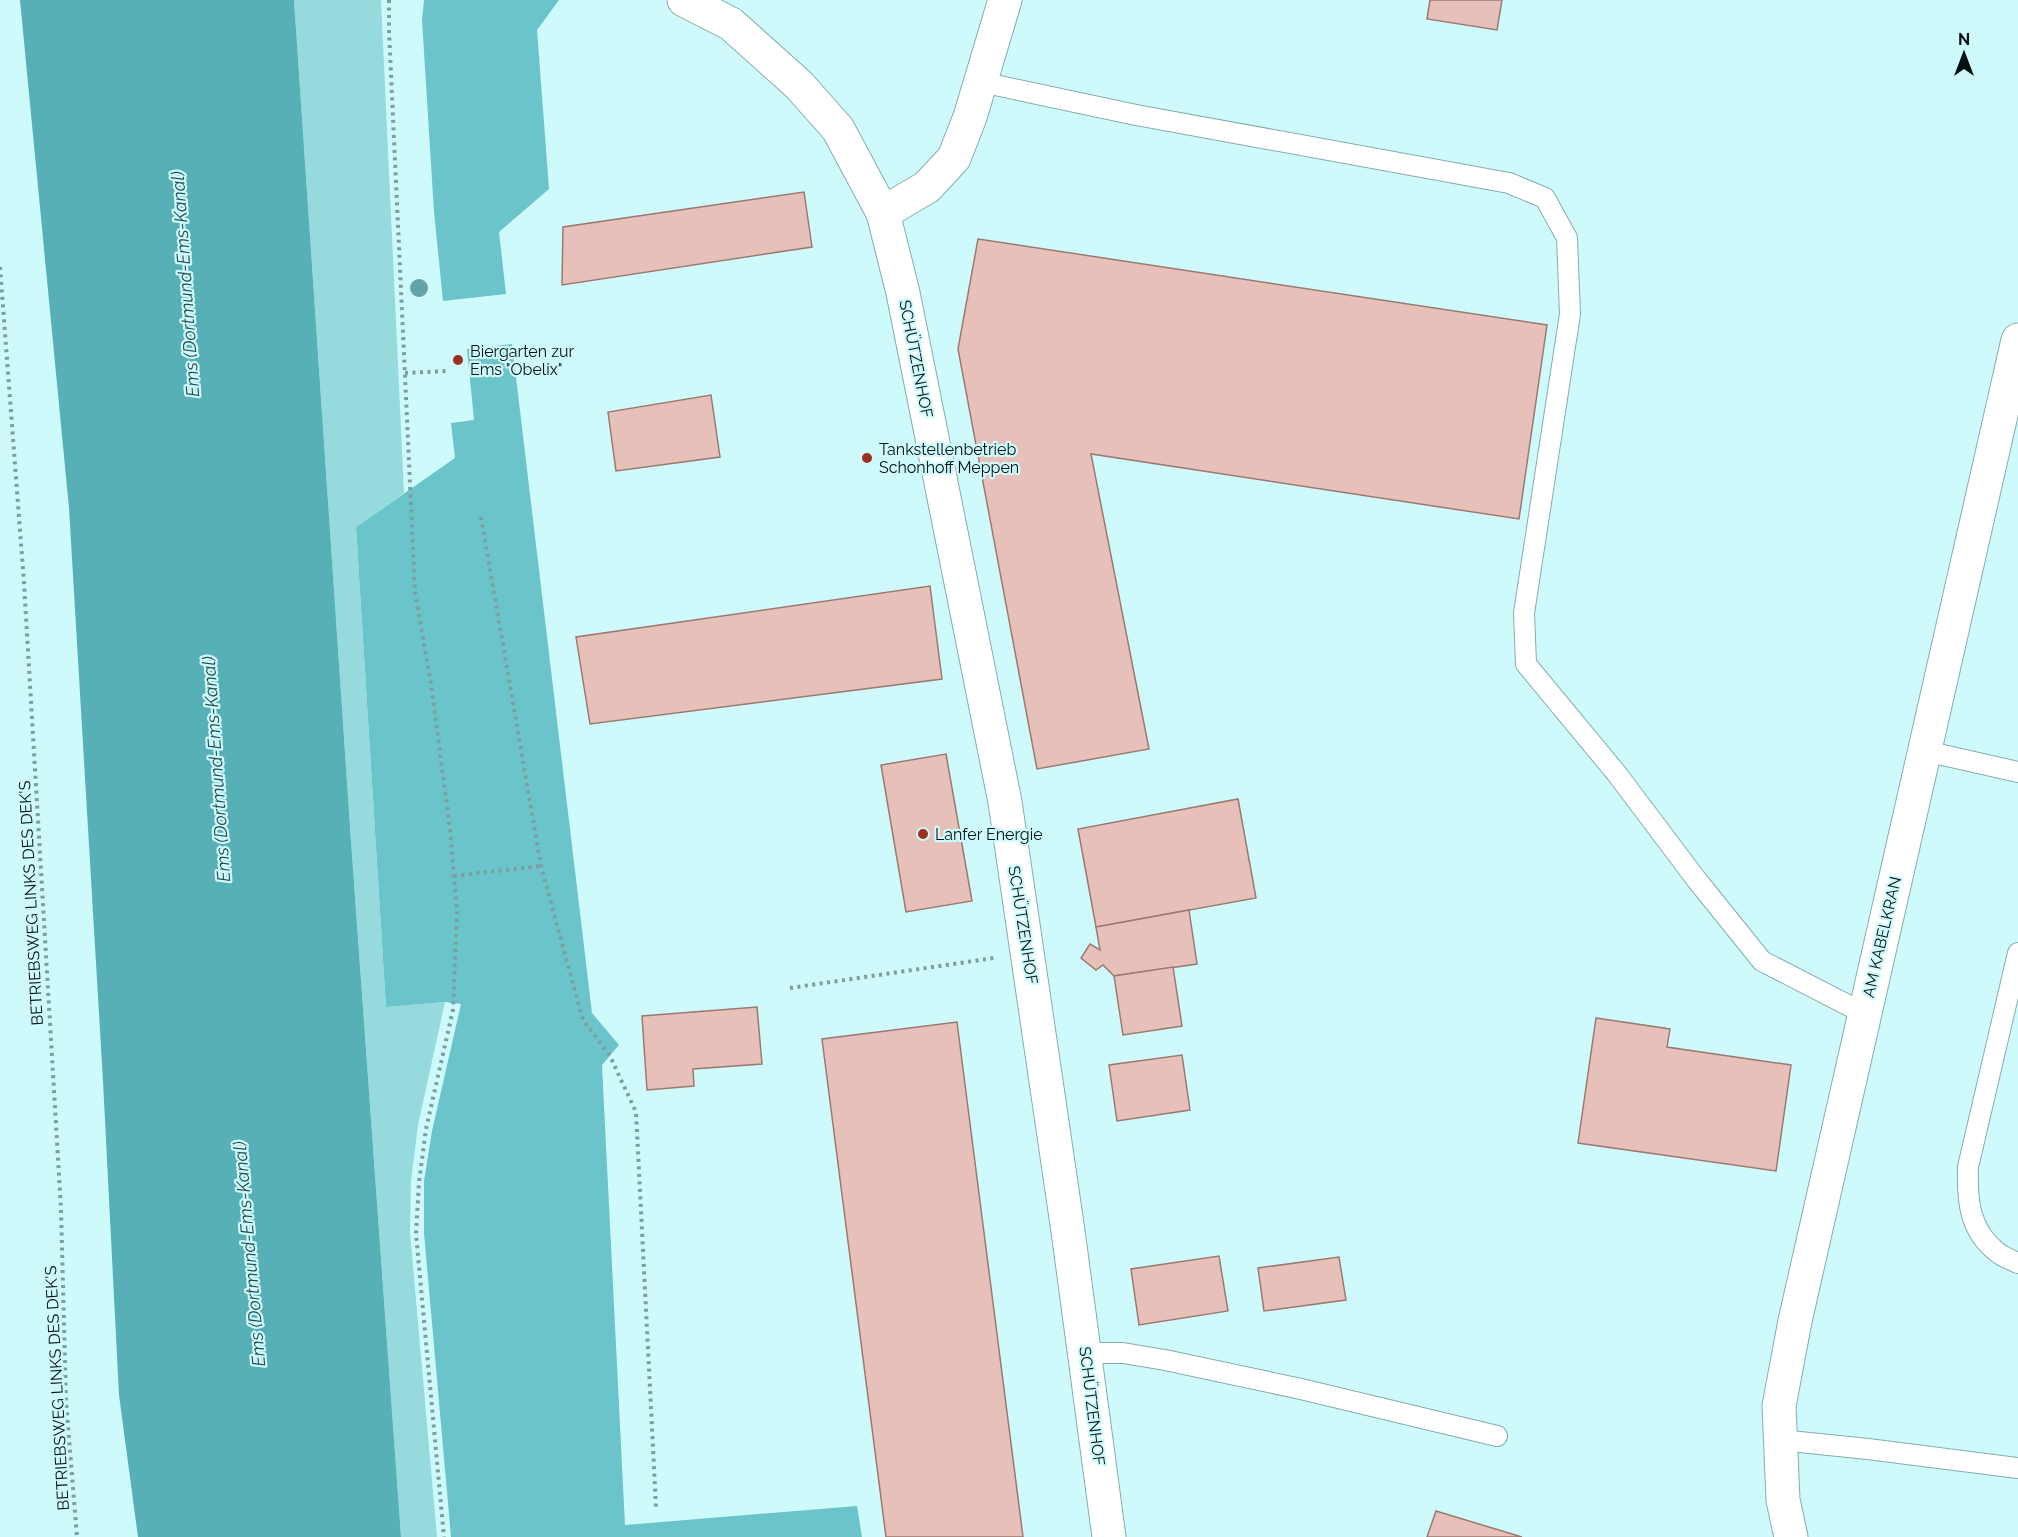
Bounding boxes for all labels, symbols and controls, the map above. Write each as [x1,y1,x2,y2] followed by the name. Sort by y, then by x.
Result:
[1934,24,1994,84] north arrow
[1958,30,1970,49] text: N
[167,170,203,398] water label: Ems (Dortmund-Ems-Kanal)
[895,298,938,420] street label: SCHÜTZENHOF
[470,342,575,379] place label: Biergarten zur Ems "Obelix"
[451,353,465,367] marker: Biergarten zur Ems "Obelix"
[879,440,1019,477] place label: Tankstellenbetrieb Schonhoff Meppen
[860,451,874,465] marker: Tankstellenbetrieb Schonhoff Meppen
[198,655,234,883] water label: Ems (Dortmund-Ems-Kanal)
[15,780,47,1026] street label: BETRIEBSWEG LINKS DES DEK'S
[935,825,1043,844] place label: Lanfer Energie
[916,827,930,841] marker: Lanfer Energie
[1004,864,1043,986] street label: SCHÜTZENHOF
[1859,875,1905,999] street label: AM KABELKRAN
[229,1140,269,1368] water label: Ems (Dortmund-Ems-Kanal)
[41,1265,73,1511] street label: BETRIEBSWEG LINKS DES DEK'S
[1075,1345,1110,1467] street label: SCHÜTZENHOF

